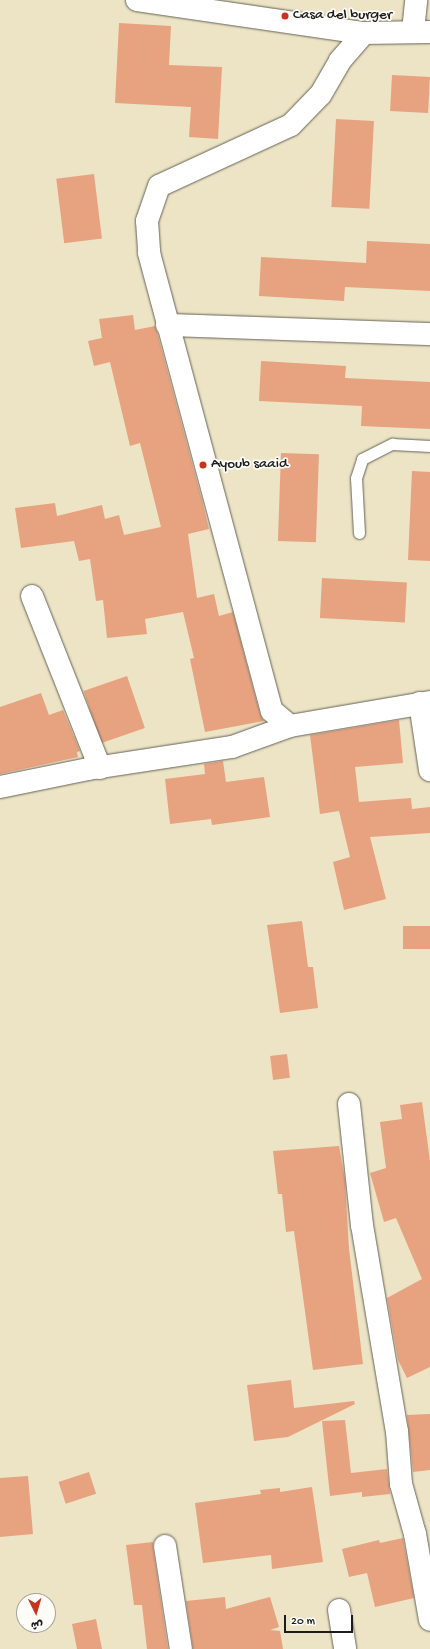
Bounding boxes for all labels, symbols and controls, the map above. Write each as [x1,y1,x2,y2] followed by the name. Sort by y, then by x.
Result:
[293,7,392,25] place label: Casa del burger
[280,11,290,21] marker: Casa del burger
[211,456,288,474] place label: Ayoub saaid
[198,460,208,470] marker: Ayoub saaid
[16,1593,56,1633] north arrow
[286,1607,355,1633] scale bar
[291,1615,315,1629] text: 20 m
[30,1617,44,1630] text: ش

